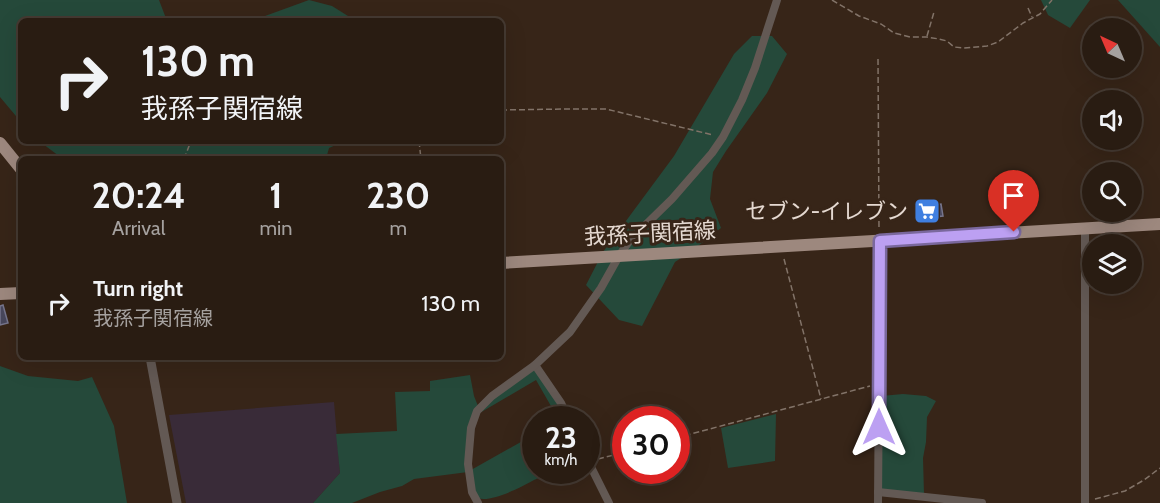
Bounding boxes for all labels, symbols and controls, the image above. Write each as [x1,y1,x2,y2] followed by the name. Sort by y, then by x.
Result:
[1082,18,1142,78] north arrow
[1082,18,1142,294] map controls
[141,35,255,87] text: 130 m
[42,42,120,120] icon: right
[1082,90,1142,150] button: sound
[141,92,303,125] text: 我孫子関宿線
[1082,162,1142,222] button: search
[988,170,1039,232] pin
[92,173,186,217] text: 20:24
[269,173,283,217] text: 1
[366,173,430,217] text: 230
[997,179,1030,212] icon: arrive
[912,196,942,226] supermarket icon: セブン-イレブン
[745,198,908,225] place label: セブン-イレブン
[112,216,165,240] text: Arrival
[259,216,292,240] text: min
[389,216,407,240] text: m
[583,217,717,250] street label: 我孫子関宿線
[1082,234,1142,294] button: layers
[93,275,183,302] text: Turn right
[42,287,75,320] icon: right
[421,290,480,317] text: 130 m
[93,306,213,330] text: 我孫子関宿線
[847,395,911,459] position arrow
[612,406,690,484] speed limit sign: 30
[545,419,577,456] text: 23
[545,451,577,469] text: km/h

